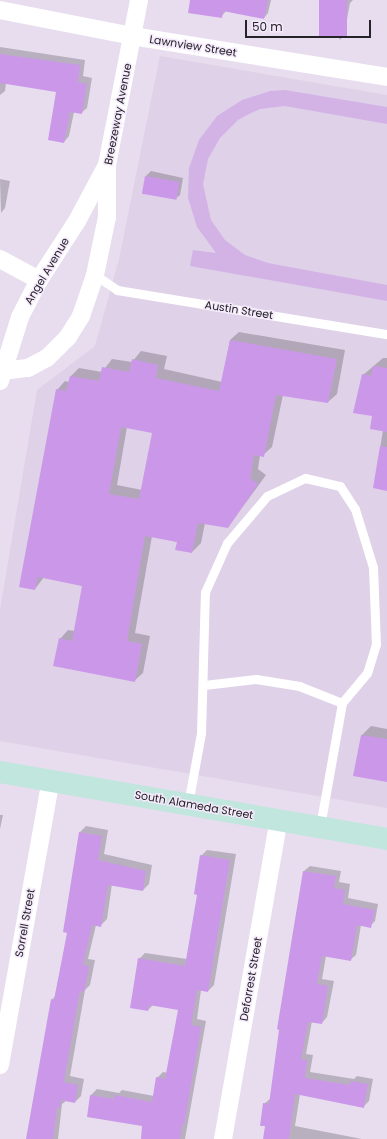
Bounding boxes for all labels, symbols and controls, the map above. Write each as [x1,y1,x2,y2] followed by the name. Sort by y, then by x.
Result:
[247,12,373,38] scale bar
[252,18,283,35] text: 50 m
[148,33,238,59] street label: Lawnview Street
[102,62,134,166] street label: Breezeway Avenue
[22,235,72,307] street label: Angel Avenue
[204,298,274,322] street label: Austin Street
[134,788,254,822] street label: South Alameda Street
[13,888,37,958] street label: Sorrell Street
[237,936,265,1022] street label: Deforrest Street

